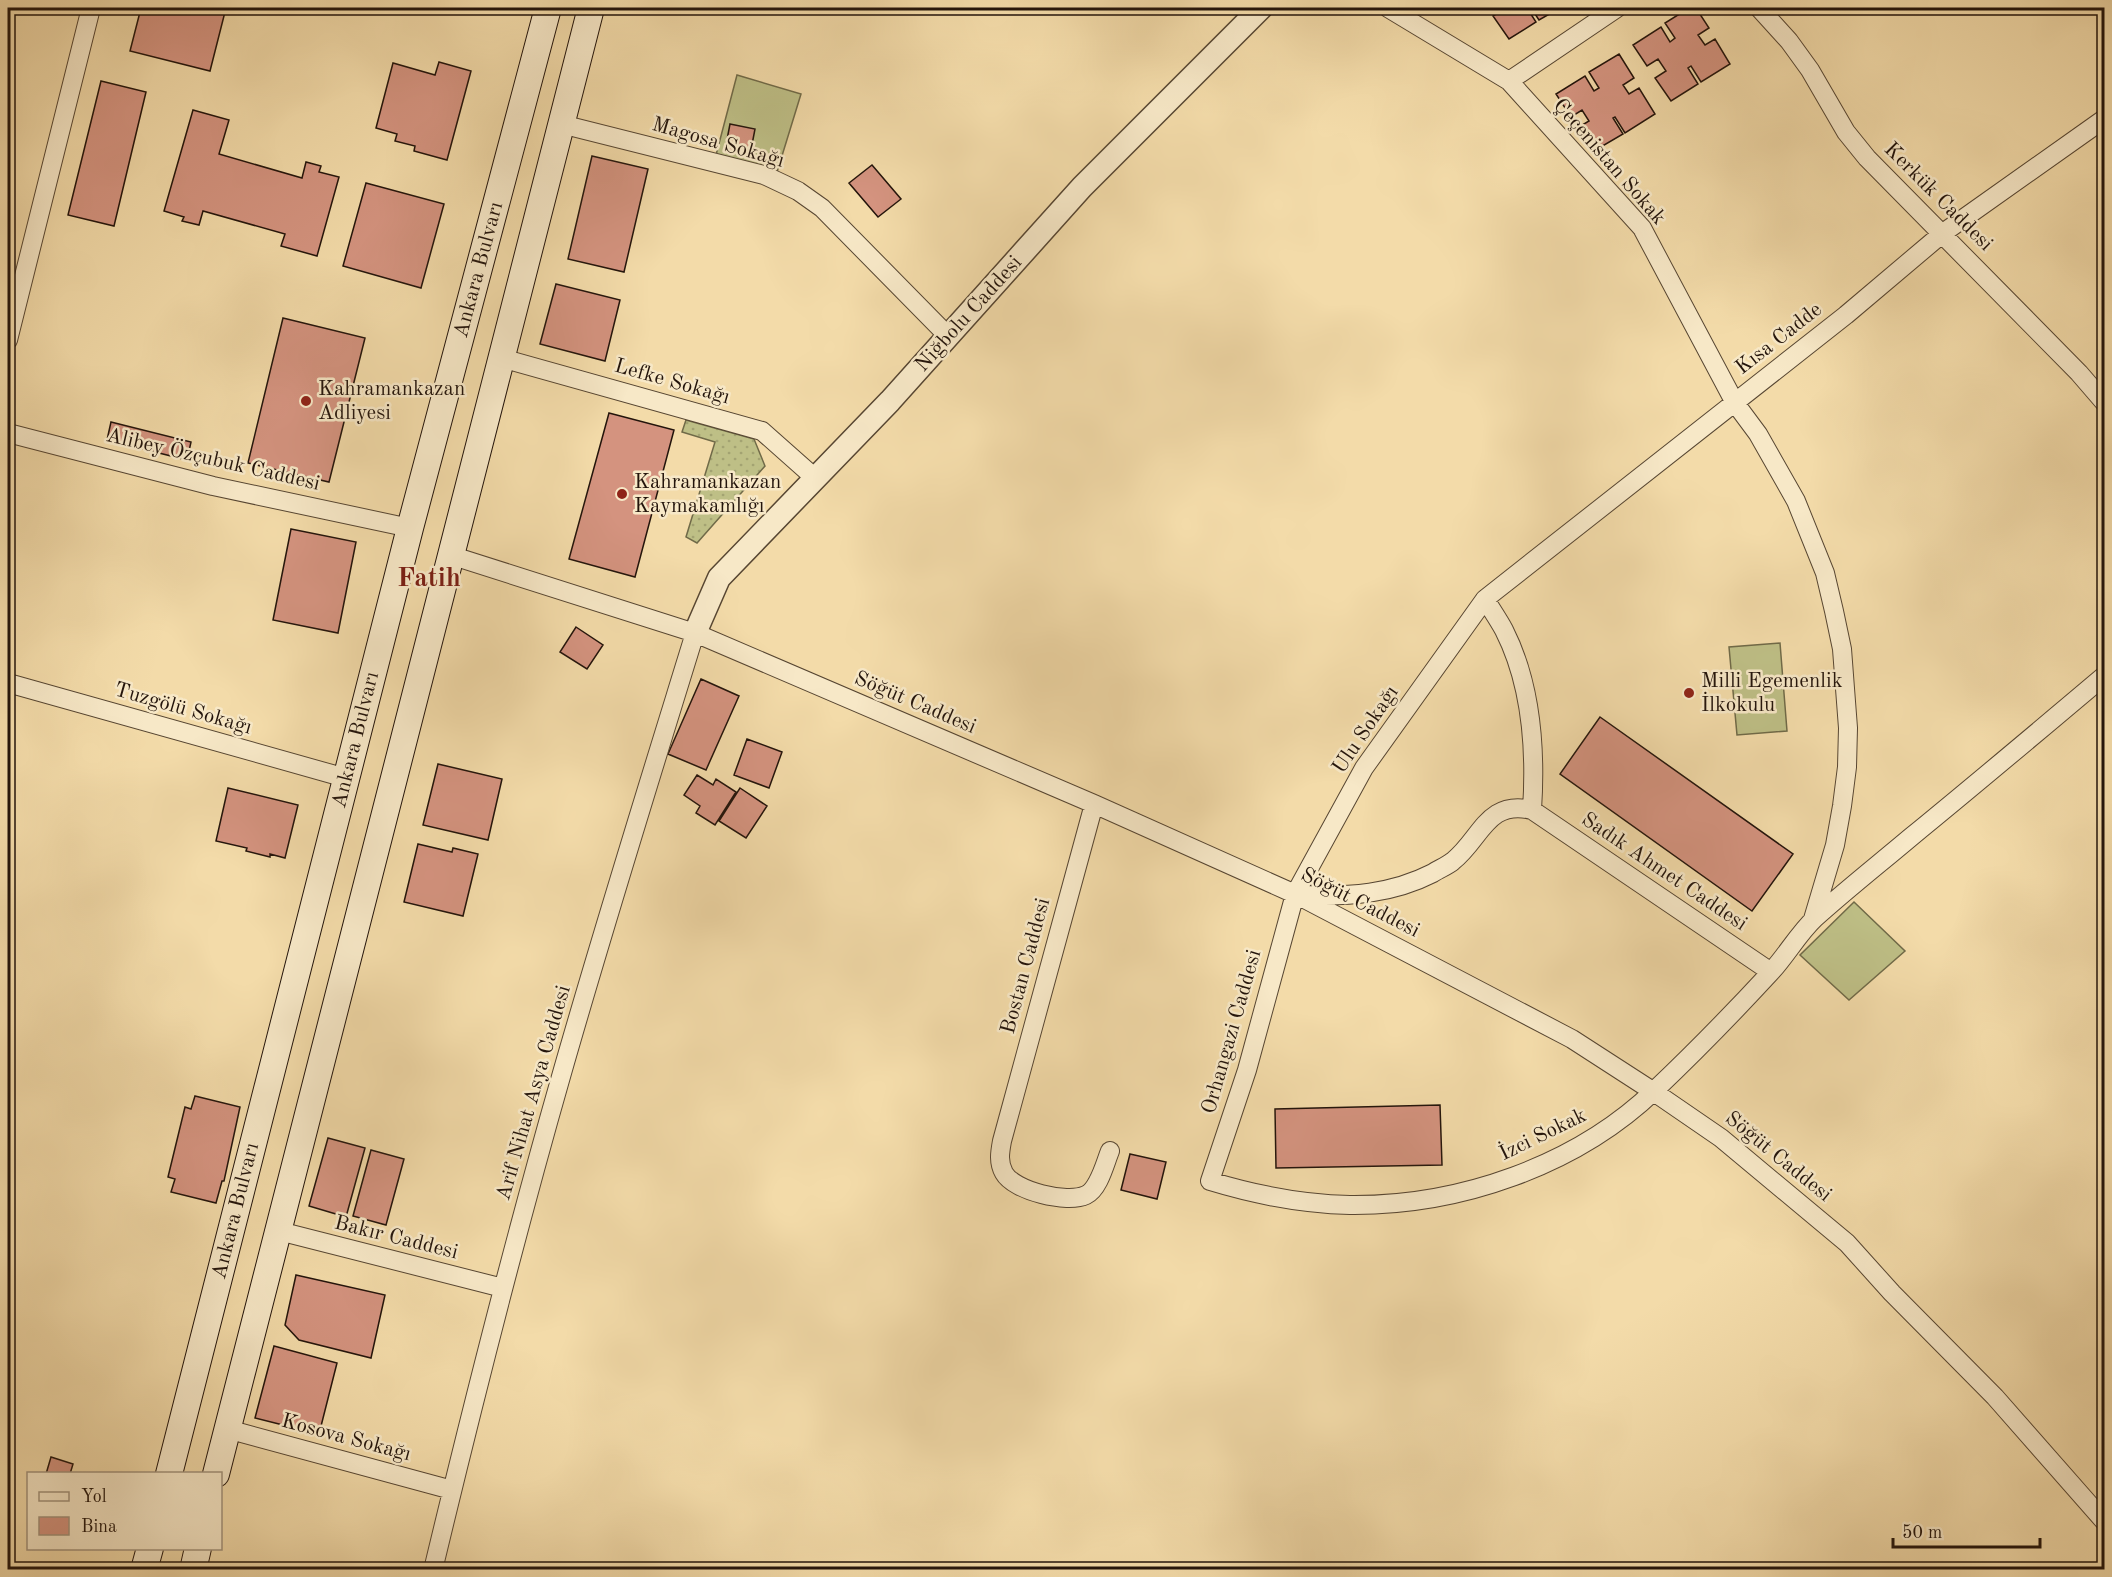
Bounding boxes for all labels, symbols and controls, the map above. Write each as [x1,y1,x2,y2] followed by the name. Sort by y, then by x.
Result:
[1549,95,1669,229] street label: Çeçenistan Sokak
[649,114,787,172] street label: Magosa Sokağı
[1880,139,1996,255] street label: Kerkük Caddesi
[451,200,507,340] street label: Ankara Bulvarı
[912,252,1026,376] street label: Niğbolu Caddesi
[1732,299,1826,379] street label: Kısa Cadde
[612,356,732,408] street label: Lefke Sokağı
[318,379,465,424] place label: Kahramankazan Adliyesi
[299,394,313,408] marker: Kahramankazan Adliyesi
[104,421,323,495] street label: Alibey Özçubuk Caddesi
[634,472,781,517] place label: Kahramankazan Kaymakamlığı
[615,487,629,501] marker: Kahramankazan Kaymakamlığı
[397,565,461,592] district label: Fatih
[851,668,979,738] street label: Söğüt Caddesi
[329,670,383,810] street label: Ankara Bulvarı
[1701,671,1843,716] place label: Milli Egemenlik İlkokulu
[112,679,254,739] street label: Tuzgölü Sokağı
[1329,682,1403,778] street label: Ulu Sokağı
[1682,686,1696,700] marker: Milli Egemenlik İlkokulu
[1577,809,1751,935] street label: Sadık Ahmet Caddesi
[1297,864,1423,942] street label: Söğüt Caddesi
[998,896,1054,1036] street label: Bostan Caddesi
[1199,948,1265,1116] street label: Orhangazi Caddesi
[493,983,575,1203] street label: Arif Nihat Asya Caddesi
[1494,1101,1590,1165] street label: İzci Sokak
[1721,1108,1835,1206] street label: Söğüt Caddesi
[209,1141,263,1281] street label: Ankara Bulvarı
[332,1212,460,1264] street label: Bakır Caddesi
[279,1411,413,1465] street label: Kosova Sokağı
[27,1472,222,1550] legend
[81,1488,107,1506] text: Yol
[1893,1511,2040,1549] scale bar
[81,1518,117,1536] text: Bina
[1902,1524,1942,1542] text: 50 m

